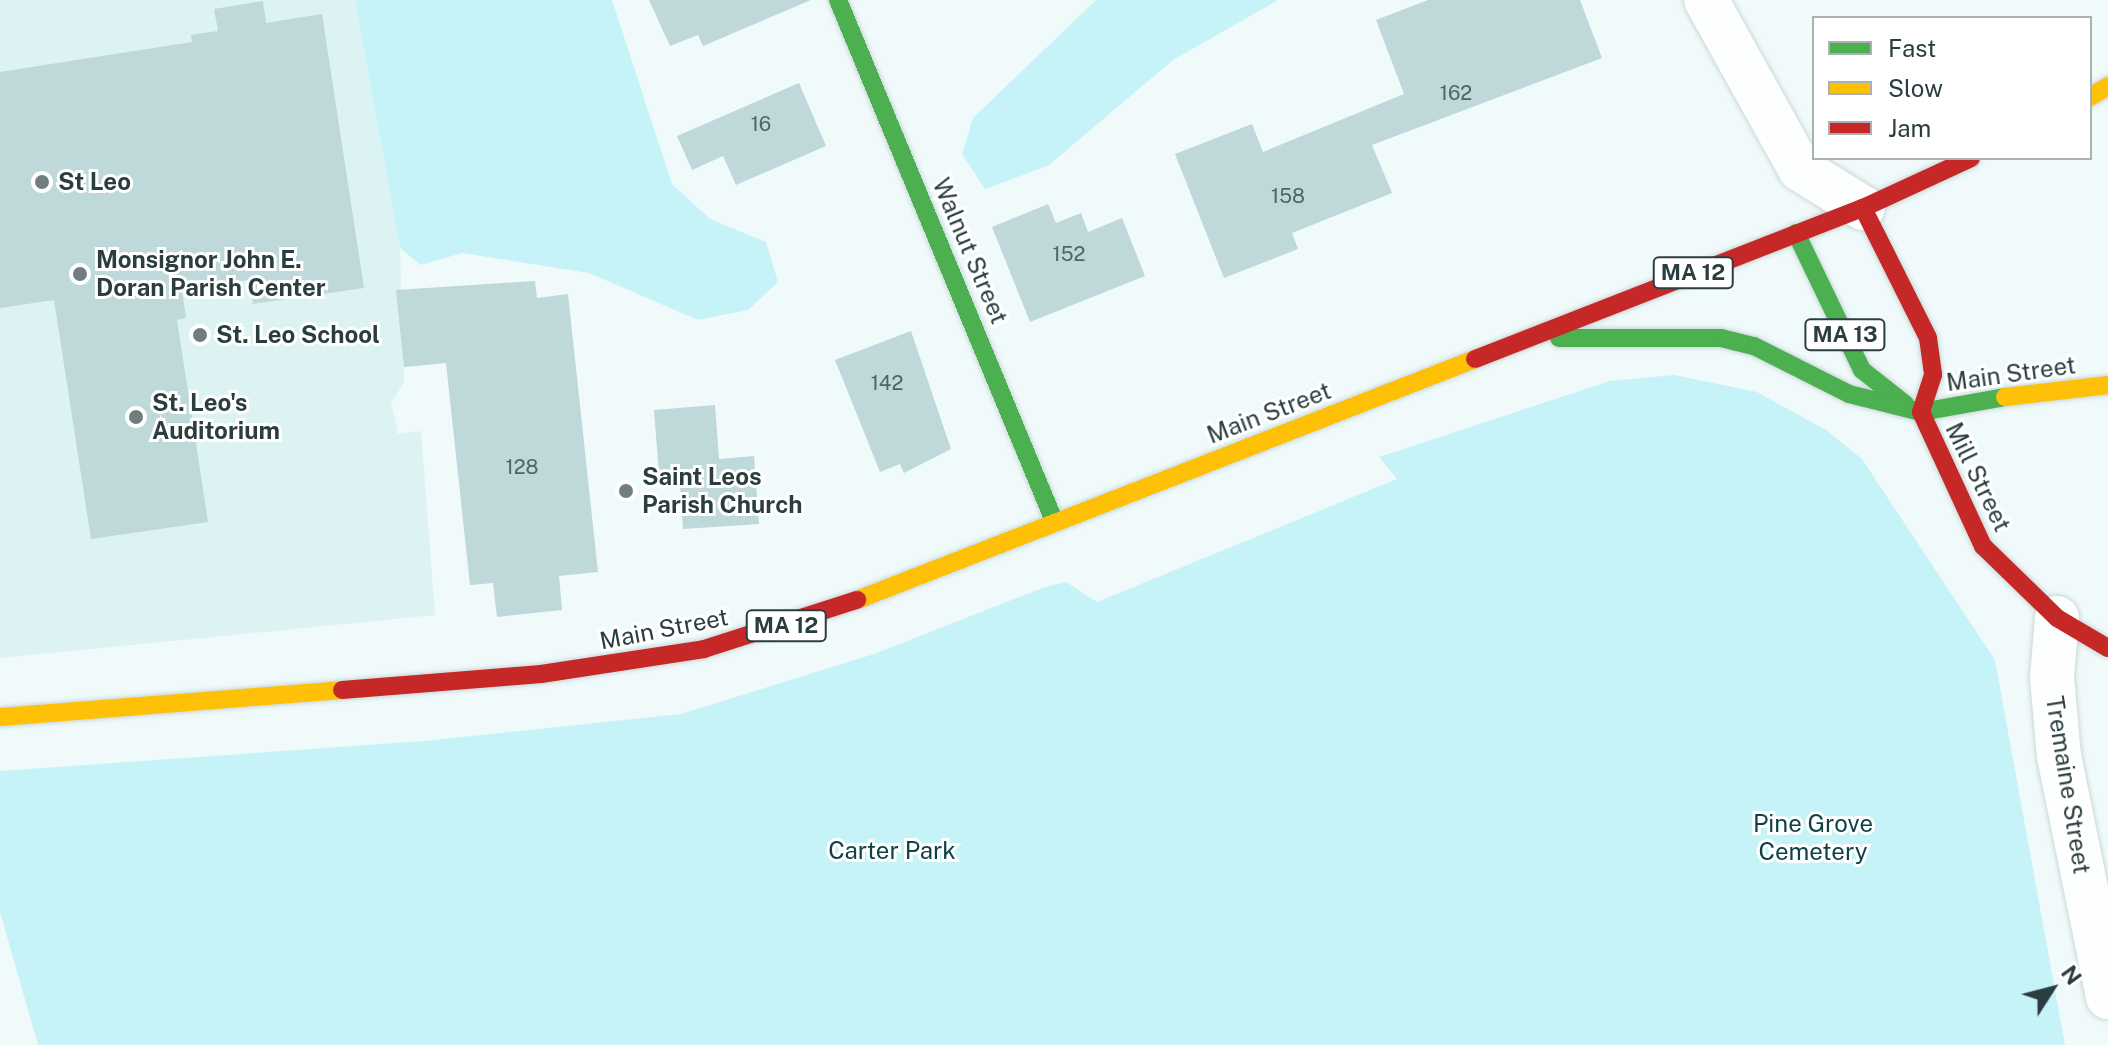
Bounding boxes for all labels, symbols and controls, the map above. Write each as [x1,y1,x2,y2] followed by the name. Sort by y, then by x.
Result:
[1812,16,2092,160] legend
[1888,34,1936,62] text: Fast
[1888,74,1943,102] text: Slow
[1440,81,1472,105] house number: 162
[751,112,771,136] house number: 16
[1888,114,1931,142] text: Jam
[58,168,131,196] place label: St Leo
[33,173,51,191] marker: St Leo
[926,174,1014,328] street label: Walnut Street
[1271,184,1305,208] house number: 158
[1053,242,1085,266] house number: 152
[96,246,326,302] place label: Monsignor John E. Doran Parish Center
[1651,255,1735,291] road number: MA 12
[71,265,89,283] marker: Monsignor John E. Doran Parish Center
[1803,317,1887,353] road number: MA 13
[216,321,380,349] place label: St. Leo School
[191,326,209,344] marker: St. Leo School
[1944,351,2078,397] street label: Main Street
[871,371,903,395] house number: 142
[1203,376,1335,450] street label: Main Street
[152,389,280,445] place label: St. Leo's Auditorium
[127,408,145,426] marker: St. Leo's Auditorium
[1939,418,2017,536] street label: Mill Street
[505,455,539,479] house number: 128
[642,463,802,519] place label: Saint Leos Parish Church
[617,482,635,500] marker: Saint Leos Parish Church
[597,602,731,656] street label: Main Street
[744,608,828,644] road number: MA 12
[2040,694,2096,876] street label: Tremaine Street
[1753,810,1873,866] park label: Pine Grove Cemetery
[828,837,956,865] park label: Carter Park
[2012,949,2092,1029] north arrow
[2056,960,2087,989] text: N

